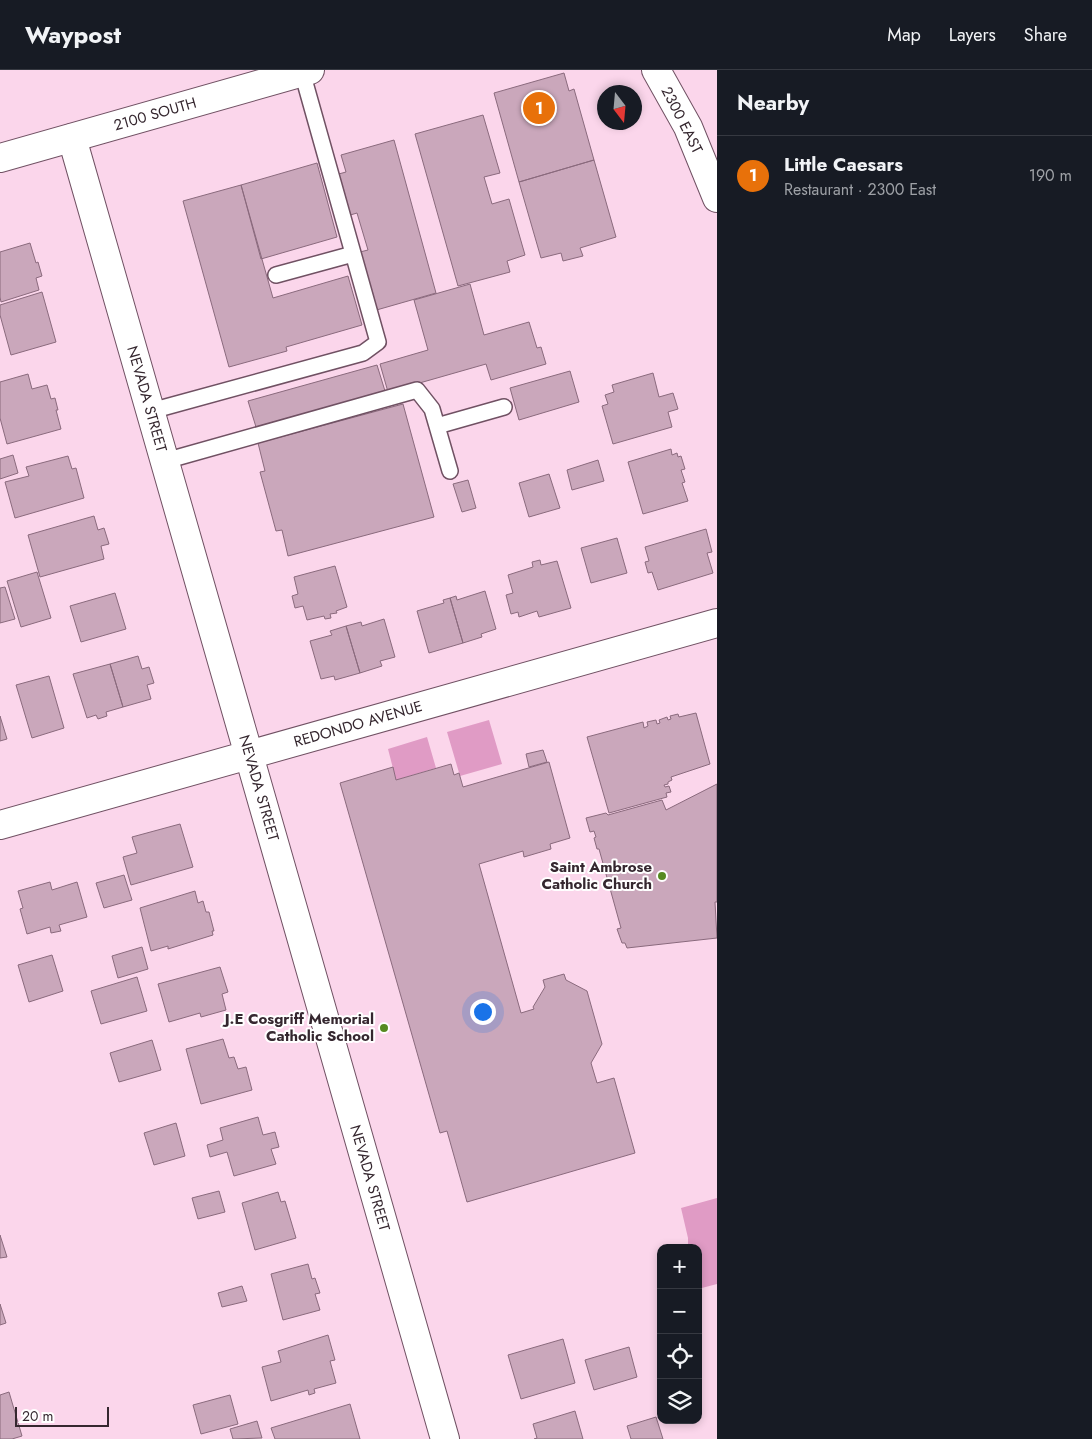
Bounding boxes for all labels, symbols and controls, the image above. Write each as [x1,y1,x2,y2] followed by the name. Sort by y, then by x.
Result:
[25,17,121,52] text: Waypost
[887,22,921,48] text: Map
[949,22,996,48] text: Layers
[1024,22,1067,48] text: Share
[656,83,708,157] street label: 2300 EAST
[597,85,642,130] north arrow
[737,88,809,118] text: Nearby
[523,89,555,127] pin: 1
[111,92,199,136] street label: 2100 SOUTH
[784,151,903,178] text: Little Caesars
[749,164,757,187] text: 1
[1029,164,1072,187] text: 190 m
[784,178,936,201] text: Restaurant · 2300 East
[121,343,173,455] street label: NEVADA STREET
[291,695,425,753] street label: REDONDO AVENUE
[233,732,285,844] street label: NEVADA STREET
[542,856,652,895] place label: Saint Ambrose Catholic Church
[656,870,668,882] marker: Saint Ambrose Catholic Church
[470,999,496,1025] your location
[222,1008,374,1047] place label: J.E Cosgriff Memorial Catholic School
[378,1022,390,1034] marker: J.E Cosgriff Memorial Catholic School
[344,1122,396,1234] street label: NEVADA STREET
[657,1244,702,1424] map controls
[657,1244,702,1289] button: +
[657,1289,702,1334] button: −
[657,1334,702,1379] button: locate
[657,1379,702,1424] button: layers
[15,1404,109,1427] scale bar
[22,1406,54,1426] text: 20 m

